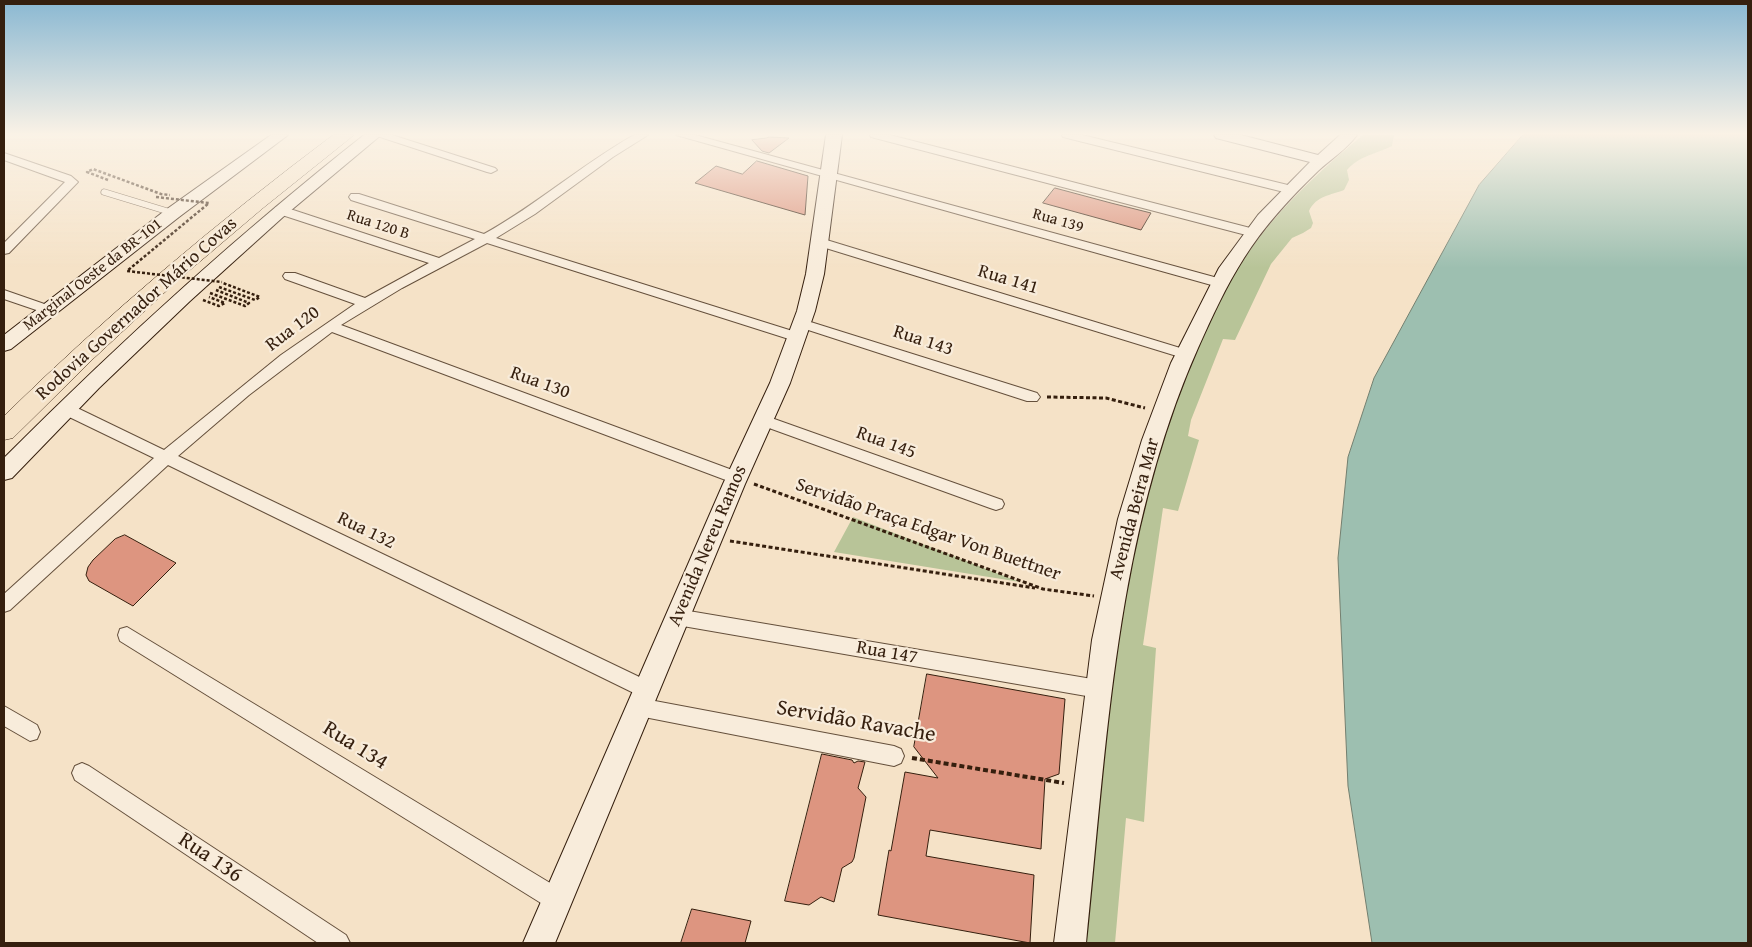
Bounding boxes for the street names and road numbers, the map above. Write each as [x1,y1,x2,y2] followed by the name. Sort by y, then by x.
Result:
[1030,205,1086,237] street label: Rua 139
[344,206,412,244] street label: Rua 120 B
[32,213,242,405] street label: Rodovia Governador Mário Covas
[20,215,166,335] street label: Marginal Oeste da BR-101
[975,260,1041,300] street label: Rua 141
[261,301,325,357] street label: Rua 120
[890,321,956,361] street label: Rua 143
[507,362,573,404] street label: Rua 130
[853,422,919,464] street label: Rua 145
[1105,436,1165,582] street label: Avenida Beira Mar
[664,462,752,630] street label: Avenida Nereu Ramos
[792,474,1064,586] street label: Servidão Praça Edgar Von Buettner
[333,507,399,555] street label: Rua 132
[855,636,919,670] street label: Rua 147
[774,695,938,749] street label: Servidão Ravache
[318,716,392,776] street label: Rua 134
[173,827,247,889] street label: Rua 136

